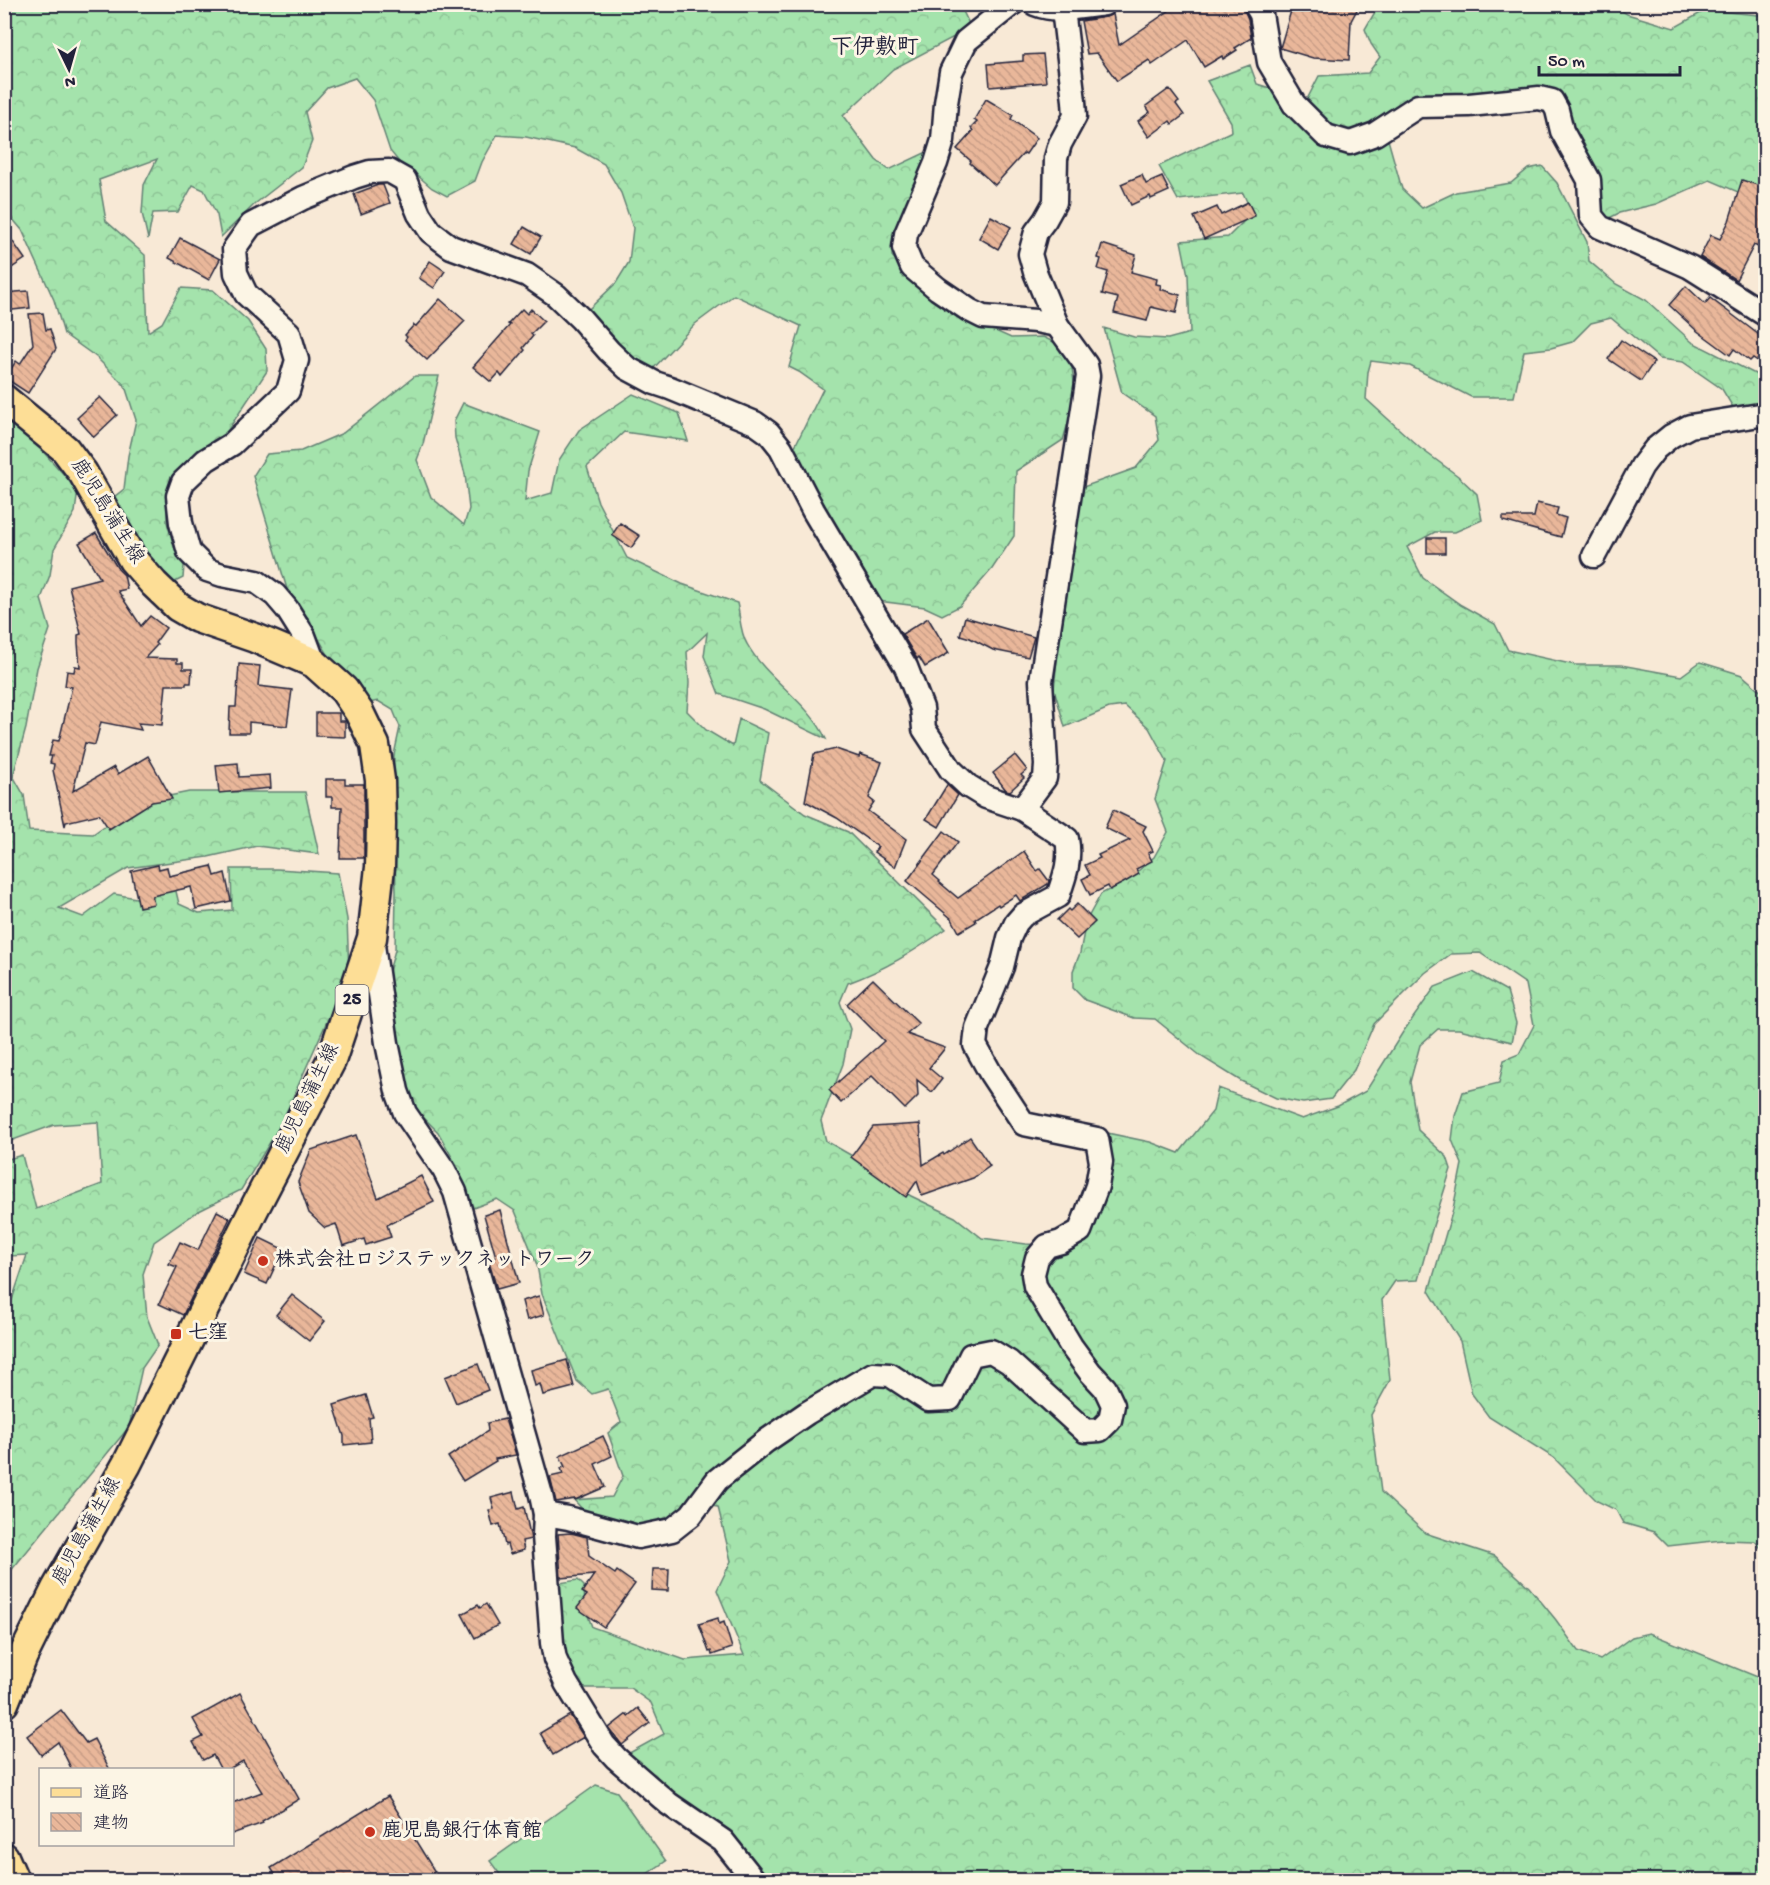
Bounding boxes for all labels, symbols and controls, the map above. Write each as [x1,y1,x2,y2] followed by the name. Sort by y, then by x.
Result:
[831,35,919,62] district label: 下伊敷町
[39,39,99,99] north arrow
[1539,39,1680,77] scale bar
[1548,52,1585,73] text: 50 m
[63,71,76,90] text: N
[64,454,149,569] street label: 鹿児島蒲生線
[336,985,368,1015] road number: 25
[271,1039,346,1158] street label: 鹿児島蒲生線
[275,1248,595,1273] place label: 株式会社ロジステックネットワーク
[256,1254,270,1268] marker: 株式会社ロジステックネットワーク
[188,1321,228,1346] place label: 七窪
[169,1327,183,1341] marker: 七窪
[47,1473,127,1590] street label: 鹿児島蒲生線
[39,1768,234,1846] legend
[93,1783,129,1805] text: 道路
[93,1813,129,1835] text: 建物
[382,1819,542,1844] place label: 鹿児島銀行体育館
[363,1825,377,1839] marker: 鹿児島銀行体育館

